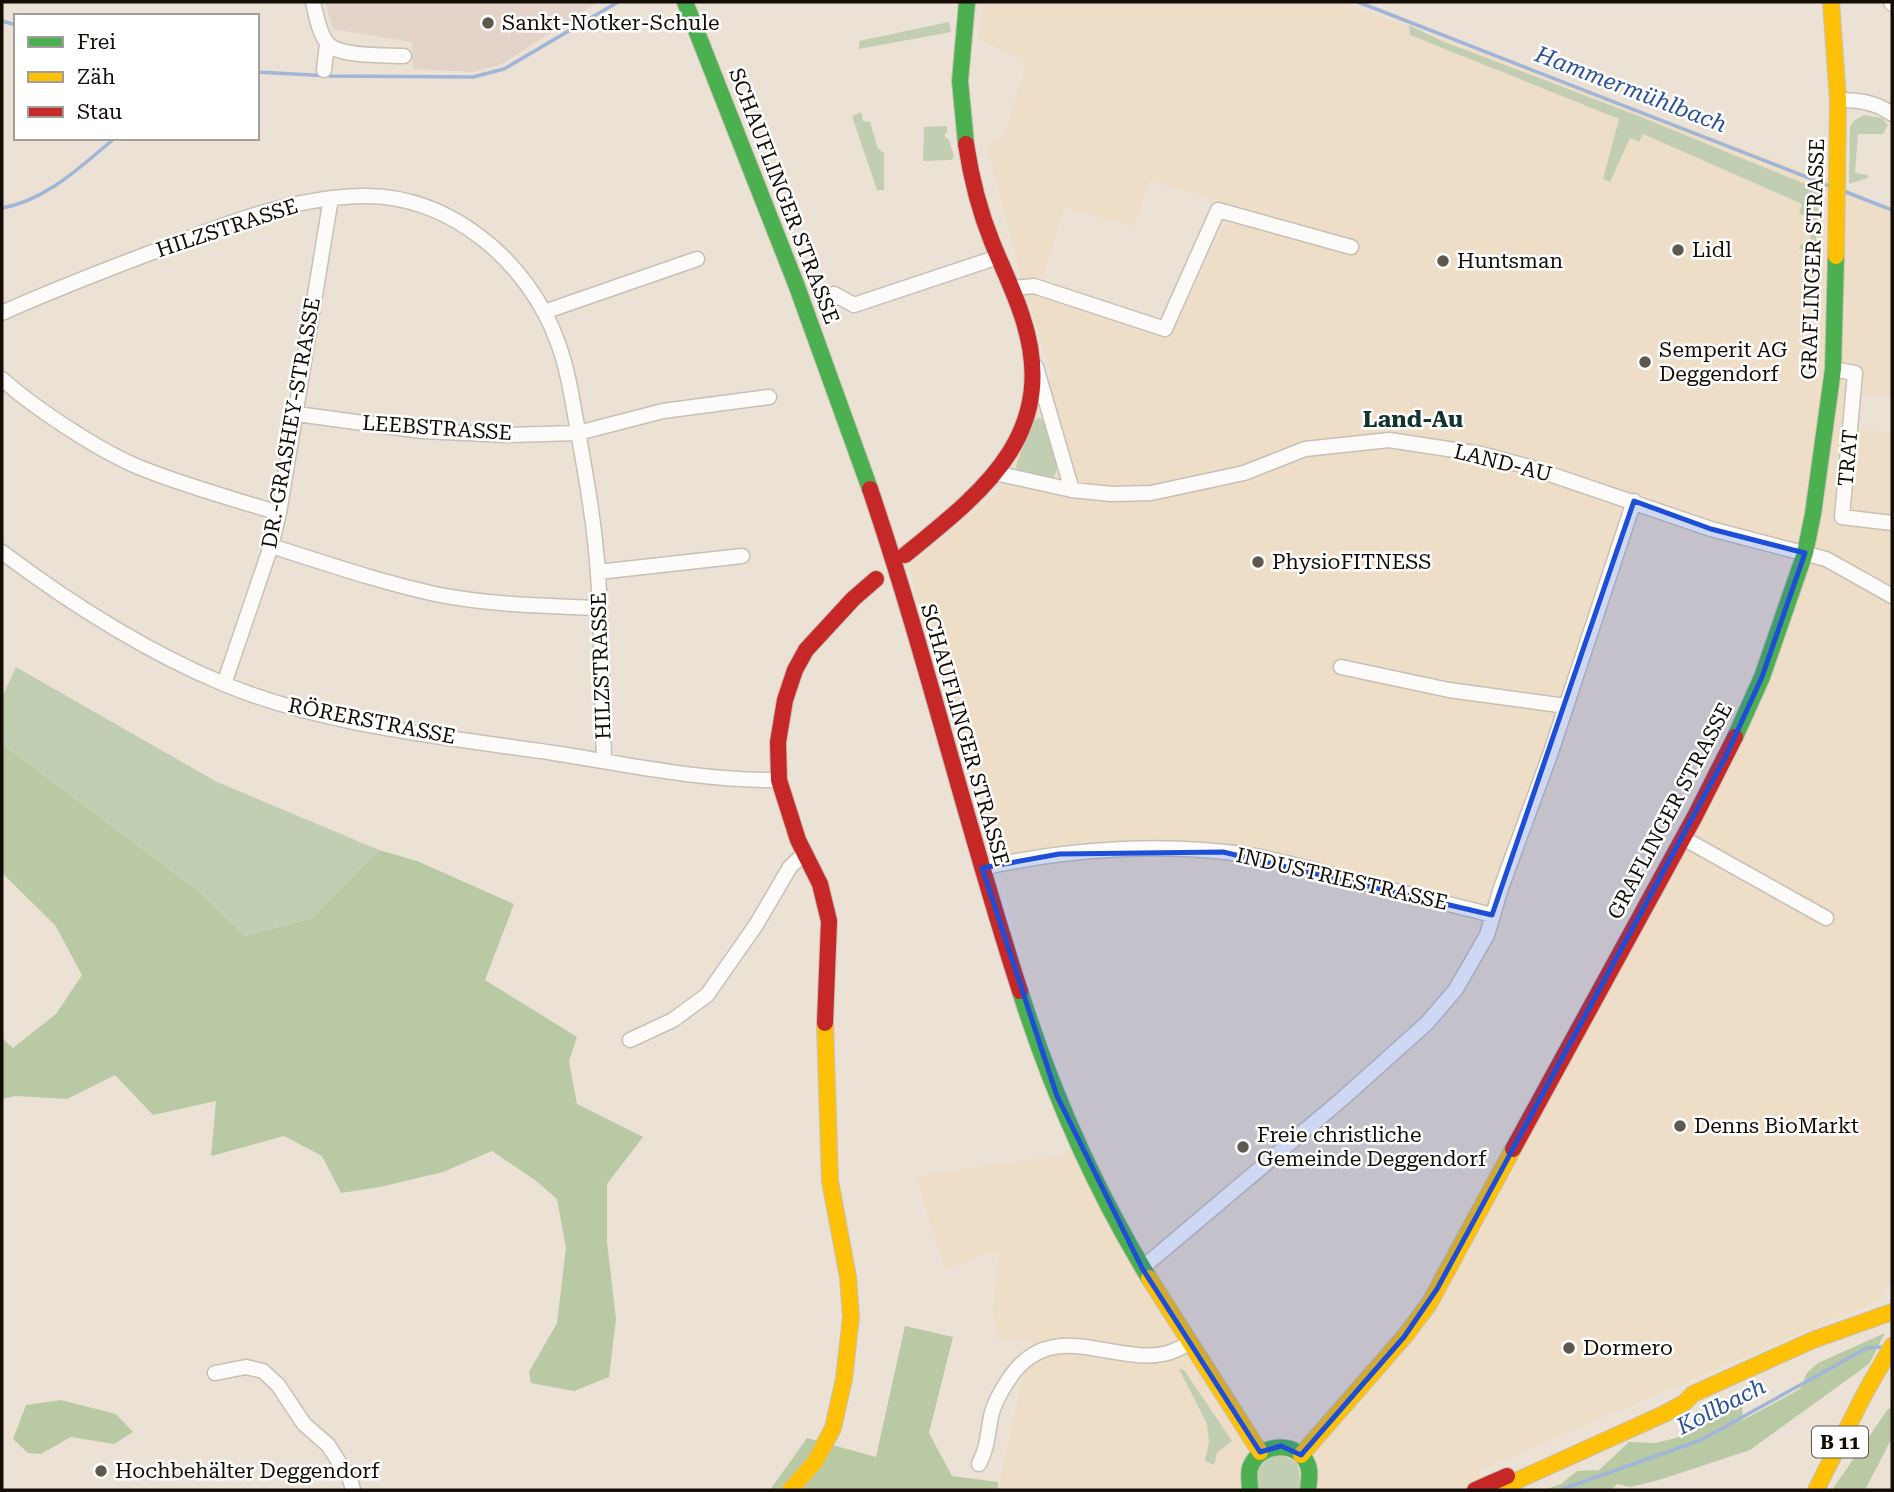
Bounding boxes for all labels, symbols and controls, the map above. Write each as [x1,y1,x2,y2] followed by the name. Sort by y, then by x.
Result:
[502,11,719,35] place label: Sankt-Notker-Schule
[14,14,259,140] legend
[480,15,496,31] marker: Sankt-Notker-Schule
[77,30,116,54] text: Frei
[1530,40,1730,138] water label: Hammermühlbach
[77,65,116,89] text: Zäh
[724,65,844,327] street label: SCHAUFLINGER STRASSE
[77,100,122,124] text: Stau
[1797,138,1829,380] street label: GRAFLINGER STRASSE
[153,194,301,262] street label: HILZSTRASSE
[1692,238,1732,262] place label: Lidl
[1670,242,1686,258] marker: Lidl
[1457,249,1563,273] place label: Huntsman
[1435,253,1451,269] marker: Huntsman
[257,296,325,550] street label: DR.-GRASHEY-STRASSE
[1659,338,1787,386] place label: Semperit AG Deggendorf
[1637,354,1653,370] marker: Semperit AG Deggendorf
[1363,406,1463,433] district label: Land-Au
[361,411,513,445] street label: LEEBSTRASSE
[1834,429,1862,487] street label: TRAT
[1452,439,1554,487] street label: LAND-AU
[1272,550,1431,574] place label: PhysioFITNESS
[1250,554,1266,570] marker: PhysioFITNESS
[586,592,616,740] street label: HILZSTRASSE
[916,601,1014,869] street label: SCHAUFLINGER STRASSE
[286,692,458,749] street label: RÖRERSTRASSE
[1603,699,1737,923] street label: GRAFLINGER STRASSE
[1234,843,1450,915] street label: INDUSTRIESTRASSE
[1694,1114,1859,1138] place label: Denns BioMarkt
[1672,1118,1688,1134] marker: Denns BioMarkt
[1257,1123,1487,1171] place label: Freie christliche Gemeinde Deggendorf
[1235,1139,1251,1155] marker: Freie christliche Gemeinde Deggendorf
[1583,1336,1673,1360] place label: Dormero
[1561,1340,1577,1356] marker: Dormero
[1671,1373,1770,1441] water label: Kollbach
[1812,1426,1868,1458] road number: B 11
[115,1459,380,1483] place label: Hochbehälter Deggendorf
[93,1463,109,1479] marker: Hochbehälter Deggendorf

